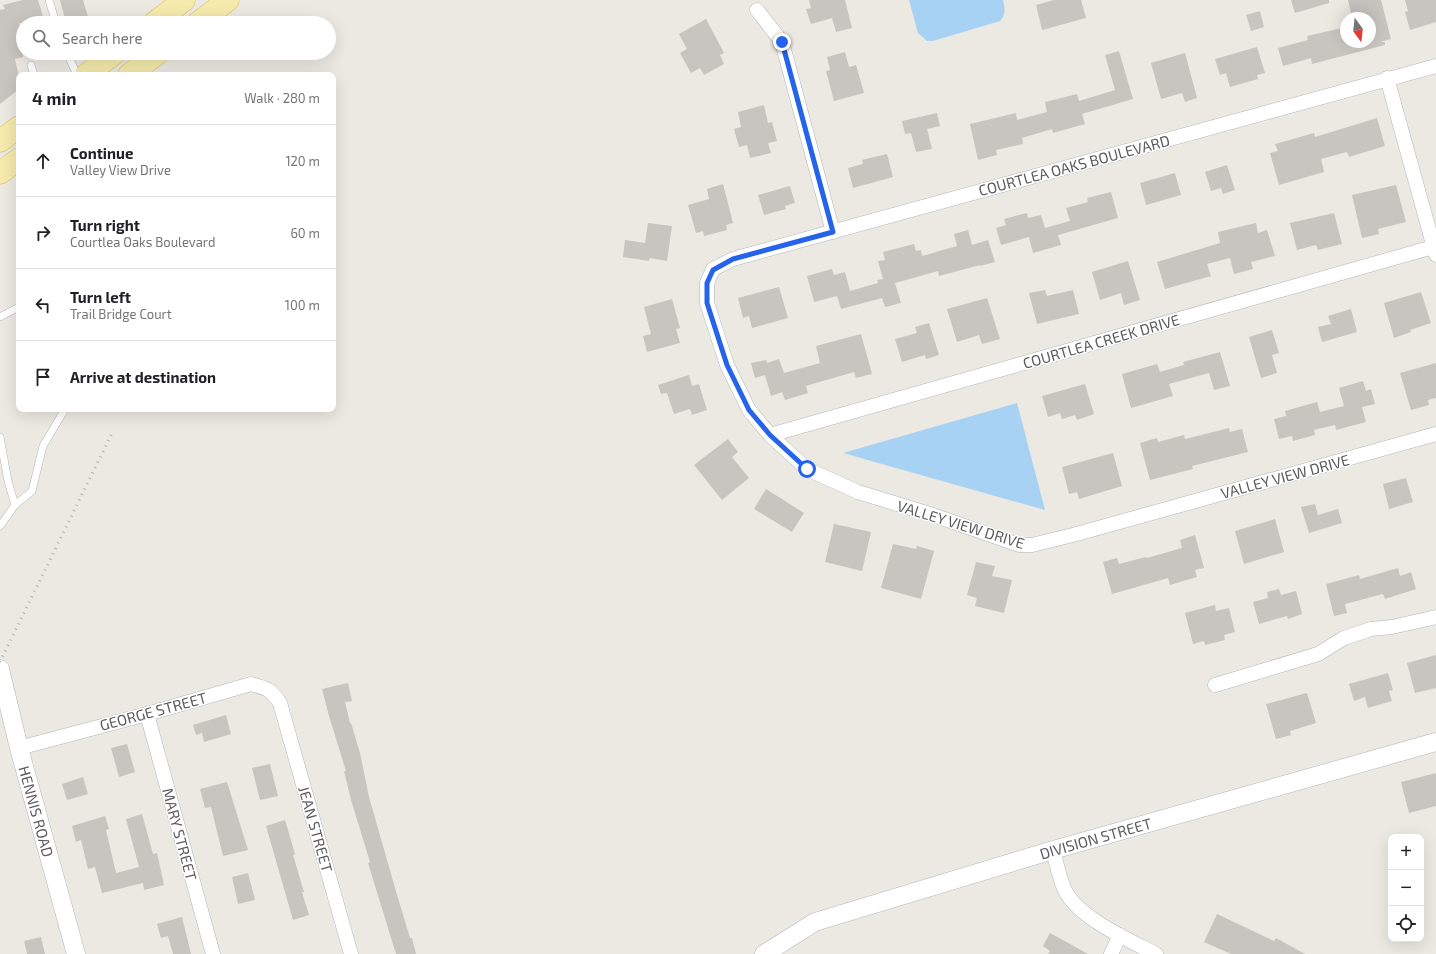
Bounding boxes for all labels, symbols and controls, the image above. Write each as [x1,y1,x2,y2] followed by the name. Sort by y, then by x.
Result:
[1340,12,1376,48] north arrow
[16,16,336,60] search box
[30,27,52,49] icon: search
[62,29,143,47] text: Search here
[773,33,791,51] route end
[32,88,76,108] text: 4 min
[244,90,320,106] text: Walk · 280 m
[976,131,1172,199] street label: COURTLEA OAKS BOULEVARD
[70,144,133,162] text: Continue
[32,150,54,172] icon: ahead
[285,153,320,169] text: 120 m
[70,162,171,178] text: Valley View Drive
[70,216,140,234] text: Turn right
[32,222,54,244] icon: right
[290,225,320,241] text: 60 m
[70,234,215,250] text: Courtlea Oaks Boulevard
[70,288,131,306] text: Turn left
[32,294,54,316] icon: left
[285,297,320,313] text: 100 m
[70,306,172,322] text: Trail Bridge Court
[1021,310,1181,372] street label: COURTLEA CREEK DRIVE
[32,366,54,388] icon: arrive
[70,368,216,386] text: Arrive at destination
[1219,450,1351,502] street label: VALLEY VIEW DRIVE
[798,460,816,478] route start
[895,496,1027,552] street label: VALLEY VIEW DRIVE
[97,688,209,734] street label: GEORGE STREET
[15,764,58,859] street label: HENNIS ROAD
[295,784,337,874] street label: JEAN STREET
[159,786,201,882] street label: MARY STREET
[1037,814,1154,863] street label: DIVISION STREET
[1388,834,1424,942] map controls
[1388,834,1424,870] button: +
[1388,870,1424,906] button: −
[1388,906,1424,942] button: locate

